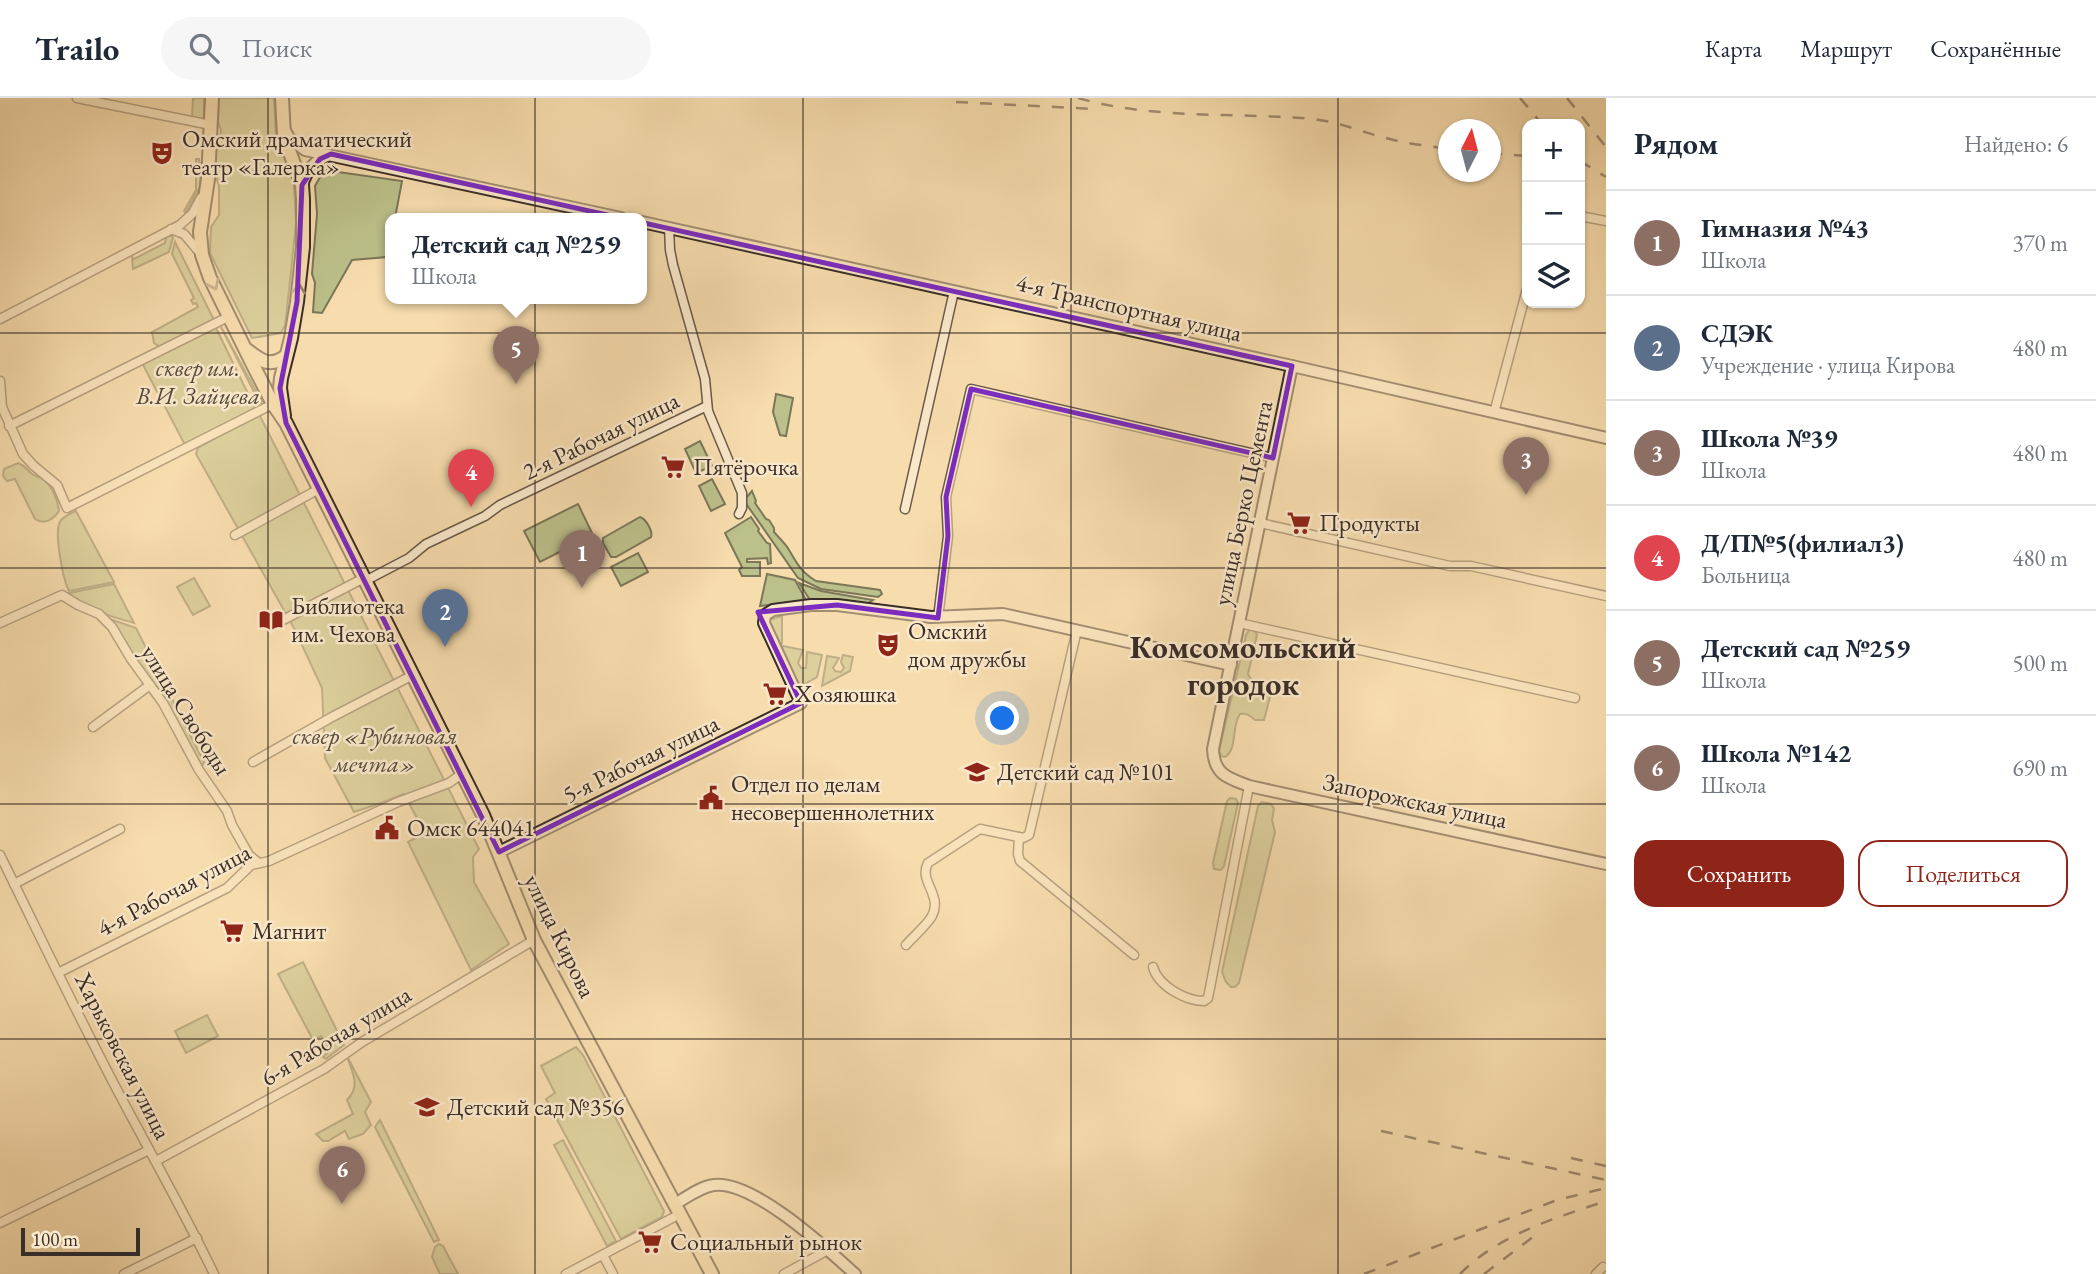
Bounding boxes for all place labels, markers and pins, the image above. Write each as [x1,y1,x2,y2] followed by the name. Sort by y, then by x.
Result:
[182,123,412,182] place label: Омский драматический театр «Галерка»
[148,139,176,167] theatre icon: Омский драматический театр «Галерка»
[493,326,539,384] pin: 5
[1503,437,1549,495] pin: 3
[448,449,494,507] pin: 4
[693,451,799,482] place label: Пятёрочка
[659,453,687,481] supermarket icon: Пятёрочка
[1319,507,1420,538] place label: Продукты
[1285,509,1313,537] supermarket icon: Продукты
[559,530,605,588] pin: 1
[422,589,468,647] pin: 2
[291,590,405,649] place label: Библиотека им. Чехова
[257,606,285,634] library icon: Библиотека им. Чехова
[908,615,1027,674] place label: Омский дом дружбы
[874,631,902,659] theatre icon: Омский дом дружбы
[794,678,897,709] place label: Хозяюшка
[761,680,789,708] supermarket icon: Хозяюшка
[997,756,1174,787] place label: Детский сад №101
[963,758,991,786] school or university icon: Детский сад №101
[731,768,935,827] place label: Отдел по делам несовершеннолетних
[697,784,725,812] public building icon: Отдел по делам несовершеннолетних
[407,812,535,843] place label: Омск 644041
[373,814,401,842] public building icon: Омск 644041
[252,915,326,946] place label: Магнит
[218,917,246,945] supermarket icon: Магнит
[447,1091,624,1122] place label: Детский сад №356
[413,1093,441,1121] school or university icon: Детский сад №356
[319,1146,365,1204] pin: 6
[670,1226,863,1257] place label: Социальный рынок
[636,1228,664,1256] supermarket icon: Социальный рынок

